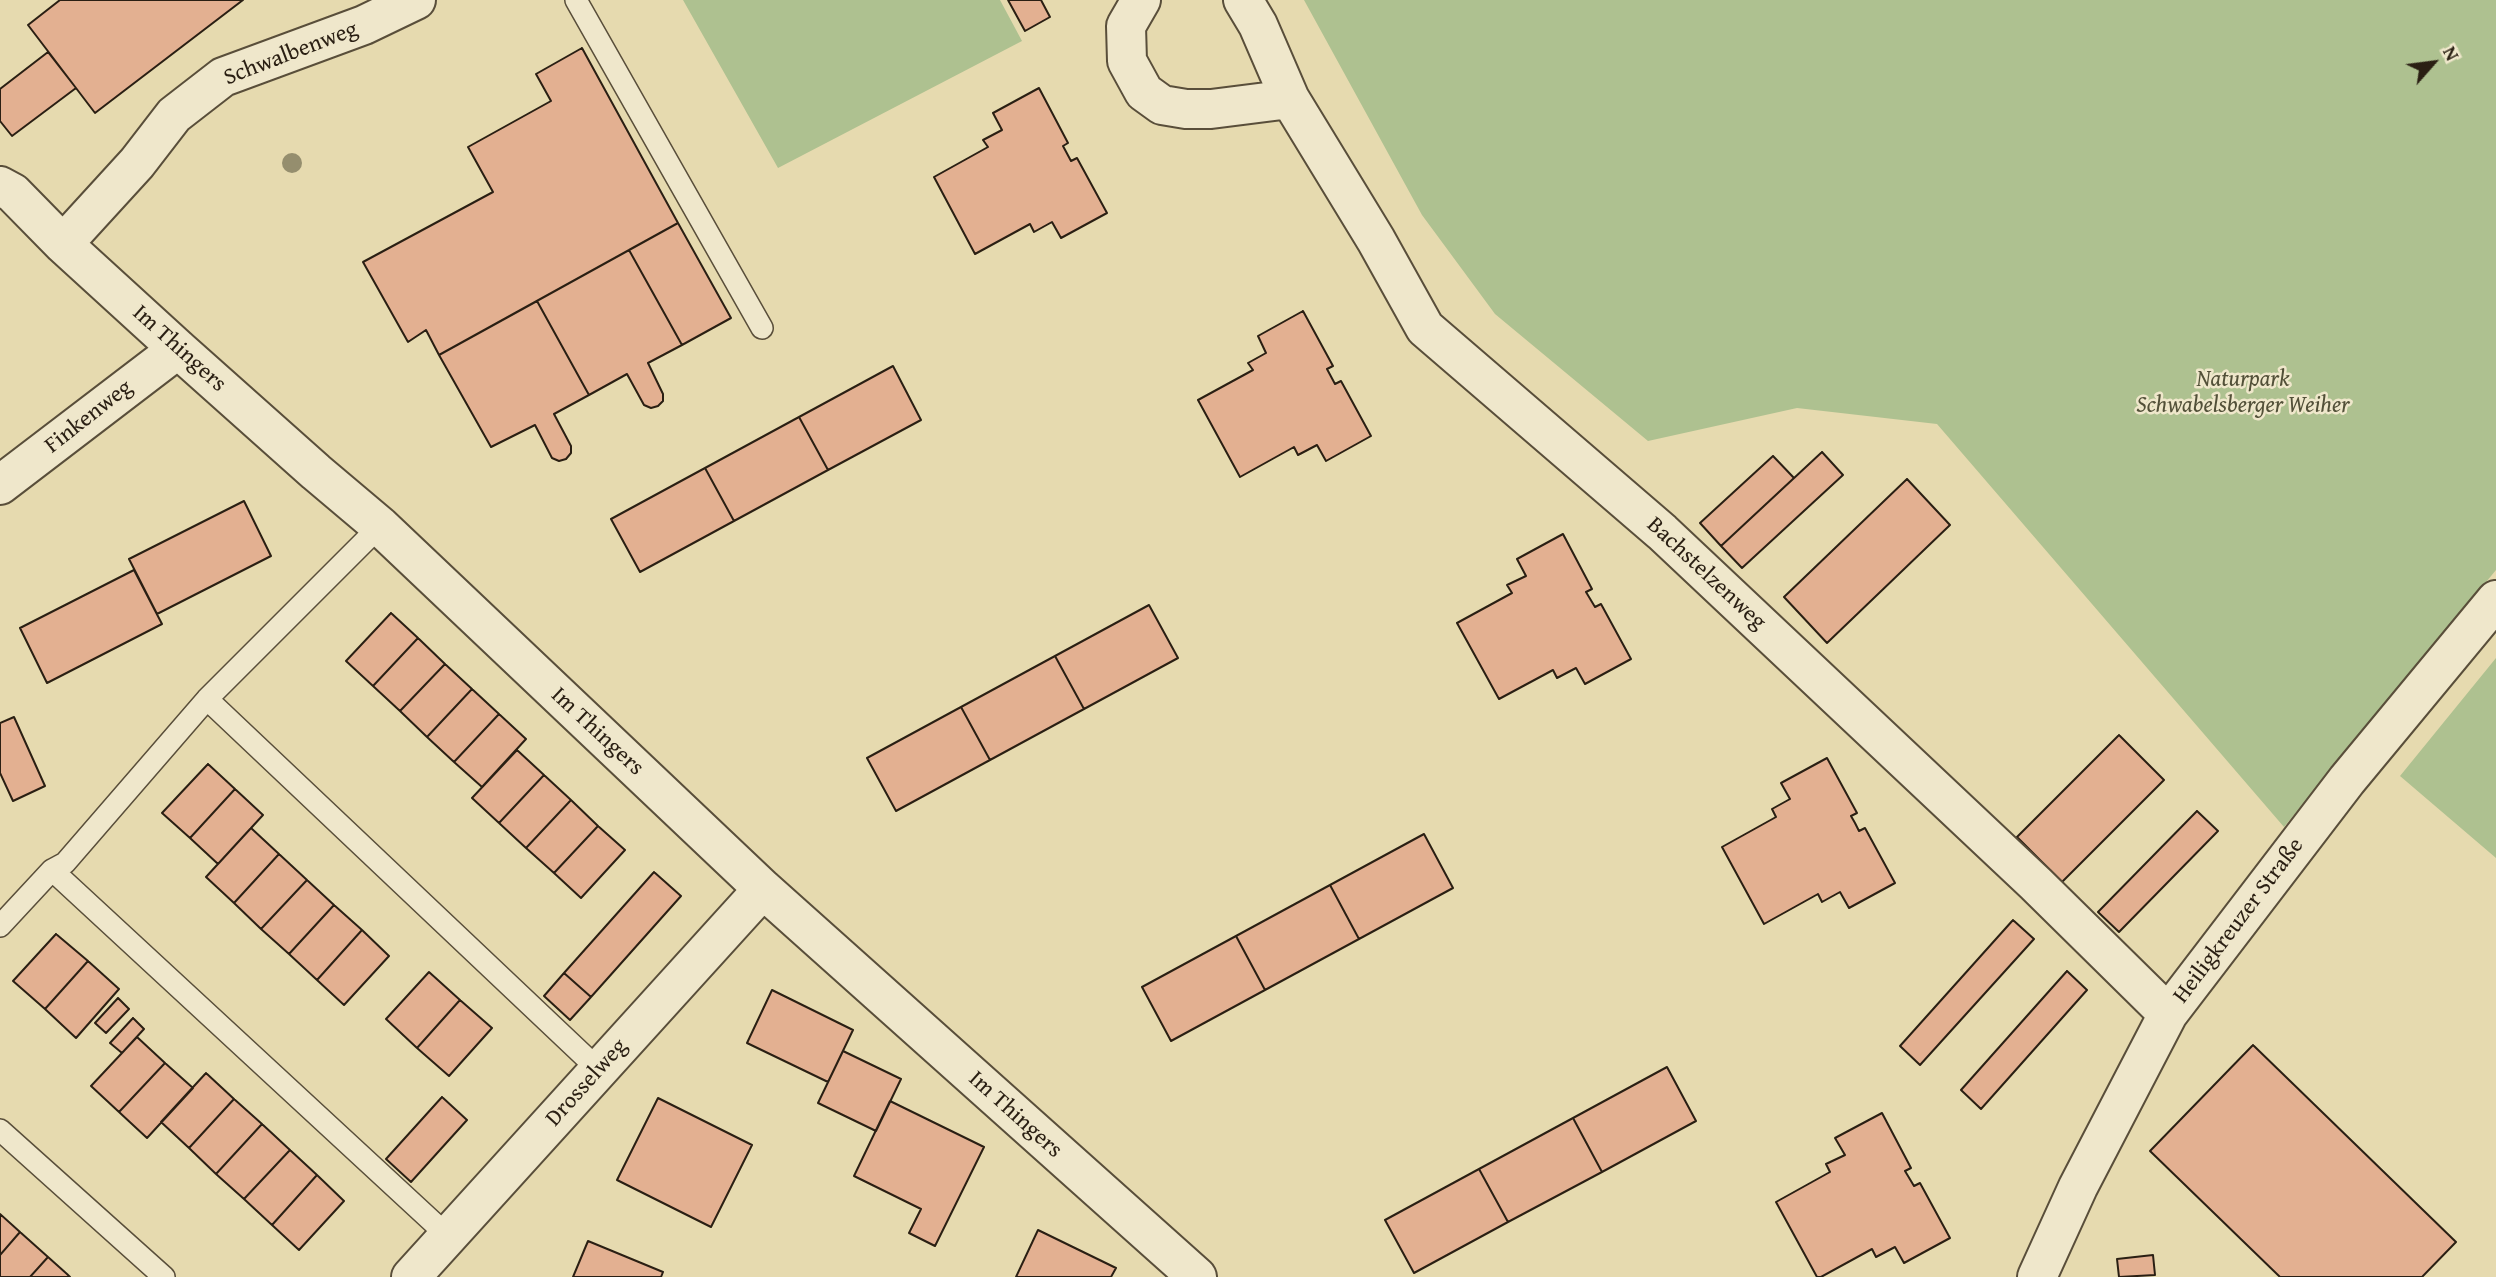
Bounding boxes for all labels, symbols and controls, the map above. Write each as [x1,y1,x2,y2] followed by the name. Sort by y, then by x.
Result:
[220,16,362,92] street label: Schwalbenweg
[2398,28,2468,98] north arrow
[2436,41,2467,65] text: N
[126,300,232,398] street label: Im Thingers
[2136,366,2350,420] park label: Naturpark Schwabelsberger Weiher
[40,374,138,460] street label: Finkenweg
[1641,512,1771,636] street label: Bachstelzenweg
[545,682,649,782] street label: Im Thingers
[2168,833,2310,1009] street label: Heiligkreuzer Straße
[540,1033,634,1133] street label: Drosselweg
[962,1066,1068,1164] street label: Im Thingers

